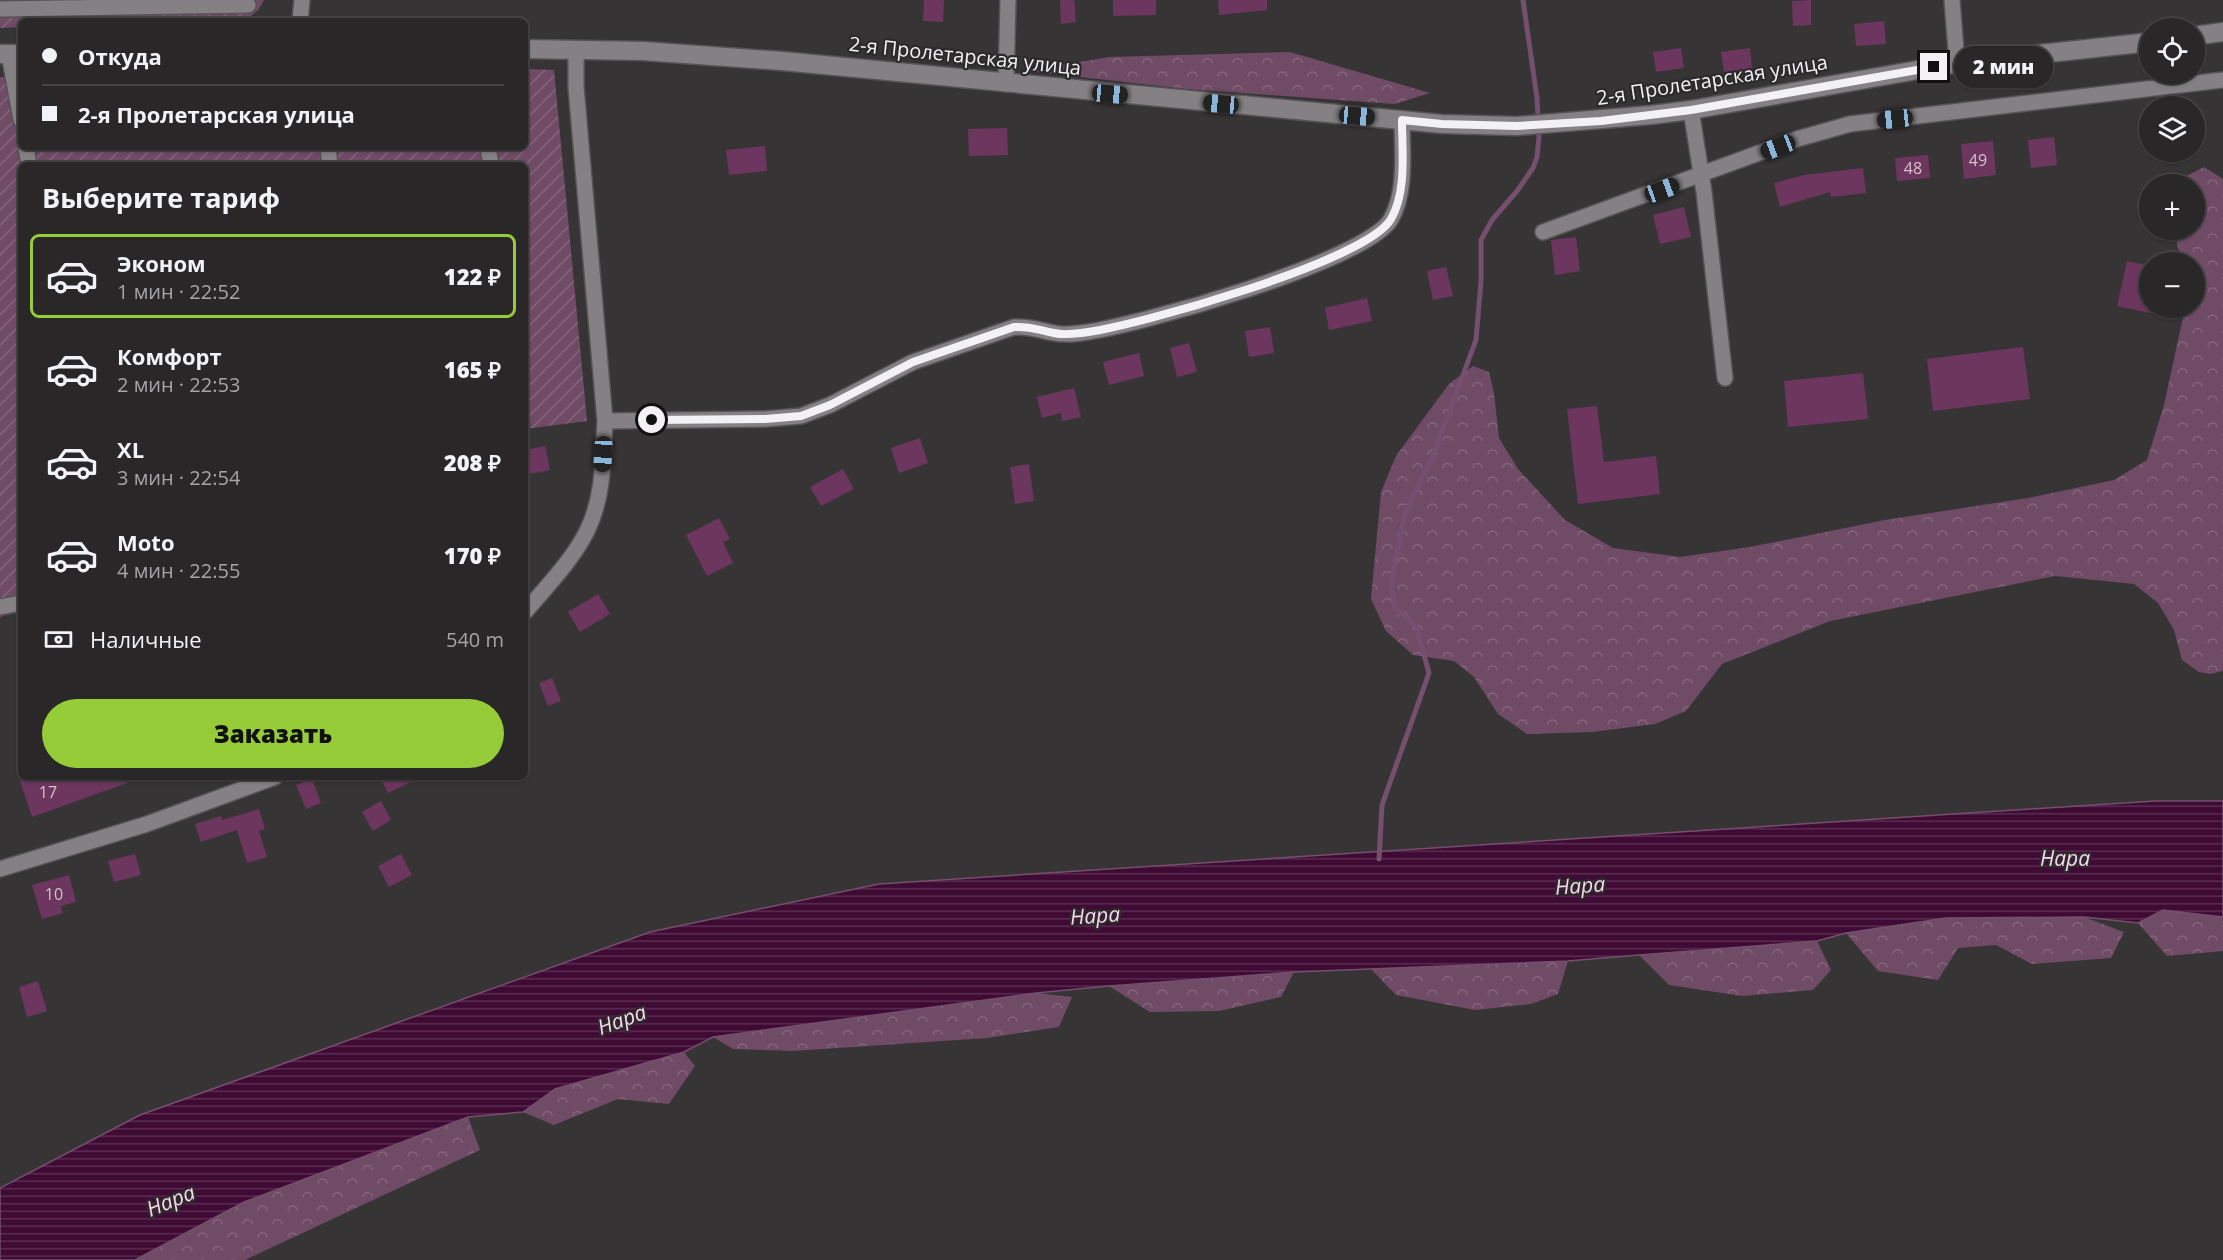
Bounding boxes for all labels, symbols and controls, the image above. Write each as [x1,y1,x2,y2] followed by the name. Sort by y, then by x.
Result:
[2139,18,2205,318] map controls
[2139,18,2205,84] button: locate
[848,30,1083,81] street label: 2-я Пролетарская улица
[78,41,162,71] text: Откуда
[1955,46,2054,88] callout: 2 мин
[1594,48,1829,111] street label: 2-я Пролетарская улица
[1920,53,1947,80] route end
[1973,53,2034,80] text: 2 мин
[1091,83,1129,105] car
[1202,93,1240,115] car
[2139,96,2205,162] button: layers
[78,99,355,129] text: 2-я Пролетарская улица
[1338,105,1376,127] car
[1876,108,1914,130] car
[1758,132,1798,162] car
[1969,149,1987,171] house number: 49
[1904,157,1922,179] house number: 48
[2139,174,2205,240] button: +
[1642,175,1682,205] car
[42,179,280,216] text: Выберите тариф
[117,248,206,278] text: Эконом
[45,249,99,303] icon: car
[2139,252,2205,318] button: −
[444,261,501,291] text: 122 ₽
[117,278,240,305] text: 1 мин · 22:52
[117,341,222,371] text: Комфорт
[45,342,99,396] icon: car
[444,354,501,384] text: 165 ₽
[117,371,240,398] text: 2 мин · 22:53
[638,406,665,433] route start
[117,434,144,464] text: XL
[45,435,99,489] icon: car
[593,436,613,472] car
[444,447,501,477] text: 208 ₽
[117,464,240,491] text: 3 мин · 22:54
[117,527,175,557] text: Moto
[45,528,99,582] icon: car
[444,540,501,570] text: 170 ₽
[117,557,240,584] text: 4 мин · 22:55
[42,623,75,656] icon: cash
[90,624,202,654] text: Наличные
[446,626,504,653] text: 540 m
[42,699,504,768] button: Заказать
[39,781,57,803] house number: 17
[2040,844,2090,872] water label: Нара
[1554,869,1606,901] water label: Нара
[45,883,63,905] house number: 10
[1069,899,1121,931] water label: Нара
[593,997,650,1041] water label: Нара
[142,1178,199,1222] water label: Нара

